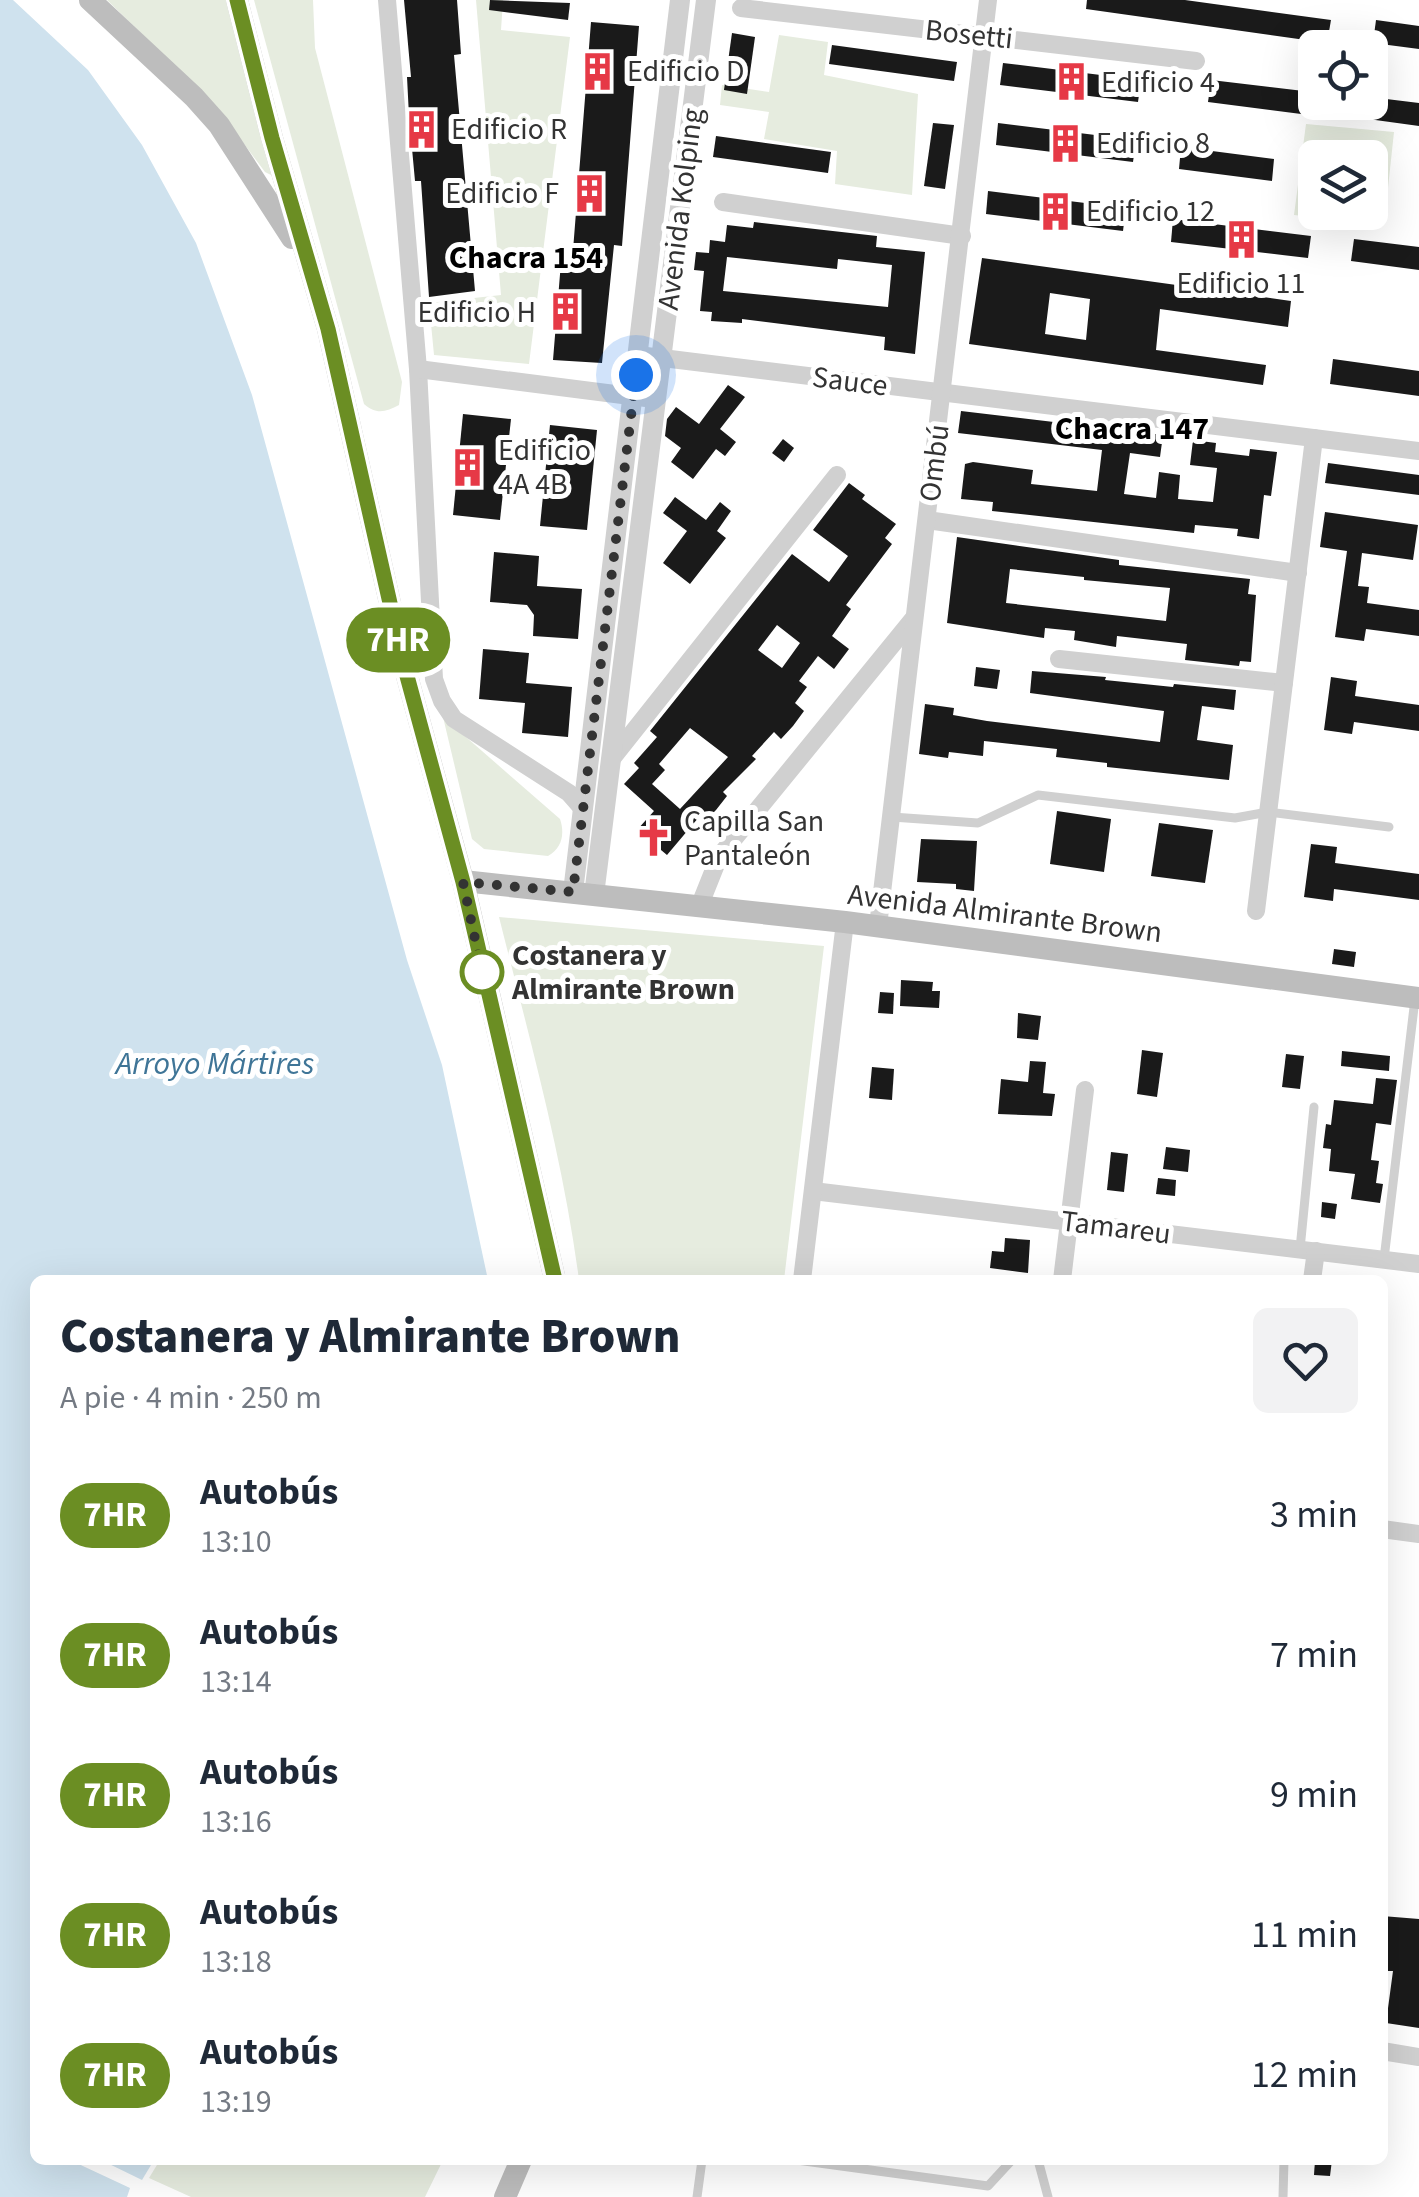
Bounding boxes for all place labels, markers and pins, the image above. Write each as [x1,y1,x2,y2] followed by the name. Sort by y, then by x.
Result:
[576,50,618,92] building icon: Edificio D
[627,50,744,93] place label: Edificio D
[1050,61,1092,103] building icon: Edificio 4
[1101,61,1215,104] place label: Edificio 4
[400,108,442,150] building icon: Edificio R
[451,108,567,151] place label: Edificio R
[1045,122,1087,164] building icon: Edificio 8
[1096,122,1210,165] place label: Edificio 8
[445,172,559,215] place label: Edificio F
[568,172,610,214] building icon: Edificio F
[1035,190,1077,232] building icon: Edificio 12
[1086,190,1215,233] place label: Edificio 12
[1220,218,1262,260] building icon: Edificio 11
[1177,262,1305,305] place label: Edificio 11
[417,291,536,334] place label: Edificio H
[545,291,587,333] building icon: Edificio H
[498,429,591,506] place label: Edificio 4A 4B
[447,446,489,488] building icon: Edificio 4A 4B
[684,800,824,877] place label: Capilla San Pantaleón
[633,817,675,859] church icon: Capilla San Pantaleón
[511,934,735,1011] place label: Costanera y Almirante Brown
[461,951,503,993] marker: Costanera y Almirante Brown

